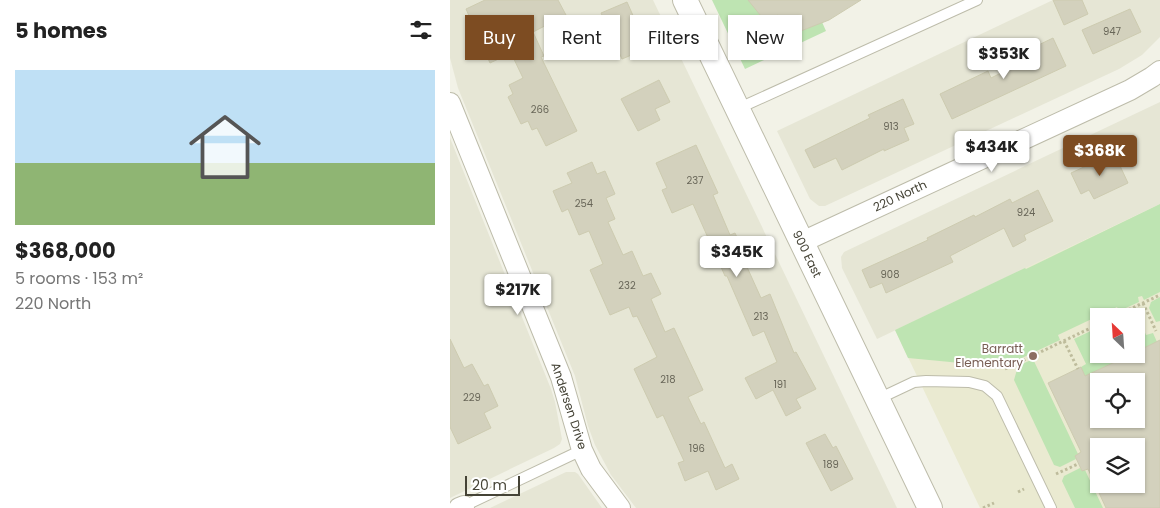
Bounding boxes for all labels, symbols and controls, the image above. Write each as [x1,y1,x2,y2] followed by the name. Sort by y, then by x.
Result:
[465,15,534,60] chip: Buy
[544,15,620,60] chip: Rent
[630,15,718,60] chip: Filters
[728,15,802,60] chip: New
[15,16,108,45] text: 5 homes
[407,16,435,44] icon: filters
[1103,24,1122,39] house number: 947
[969,38,1039,80] pin: $353K
[978,42,1030,65] text: $353K
[180,102,270,192] icon: home
[531,102,549,117] house number: 266
[883,119,899,134] house number: 913
[957,130,1027,173] pin: $434K
[1065,134,1135,177] pin: $368K
[965,135,1019,158] text: $434K
[1074,139,1126,162] text: $368K
[686,173,704,188] house number: 237
[870,176,929,215] street label: 220 North
[575,196,593,211] house number: 254
[1017,205,1035,220] house number: 924
[789,227,826,280] street label: 900 East
[15,236,116,265] text: $368,000
[702,236,772,278] pin: $345K
[711,240,763,263] text: $345K
[15,267,143,290] text: 5 rooms · 153 m²
[881,267,899,282] house number: 908
[483,274,553,316] pin: $217K
[495,278,541,301] text: $217K
[618,278,636,293] house number: 232
[15,292,91,315] text: 220 North
[1090,308,1145,362] north arrow
[1090,308,1145,493] map controls
[754,309,769,324] house number: 213
[955,340,1023,371] place label: Barratt Elementary
[1027,350,1039,362] marker: Barratt Elementary
[547,360,592,451] street label: Andersen Drive
[660,372,676,387] house number: 218
[1090,373,1145,428] button: locate
[774,377,786,392] house number: 191
[463,390,481,405] house number: 229
[1090,438,1145,493] button: layers
[689,441,705,456] house number: 196
[823,457,839,472] house number: 189
[465,473,520,496] scale bar
[472,475,507,495] text: 20 m

